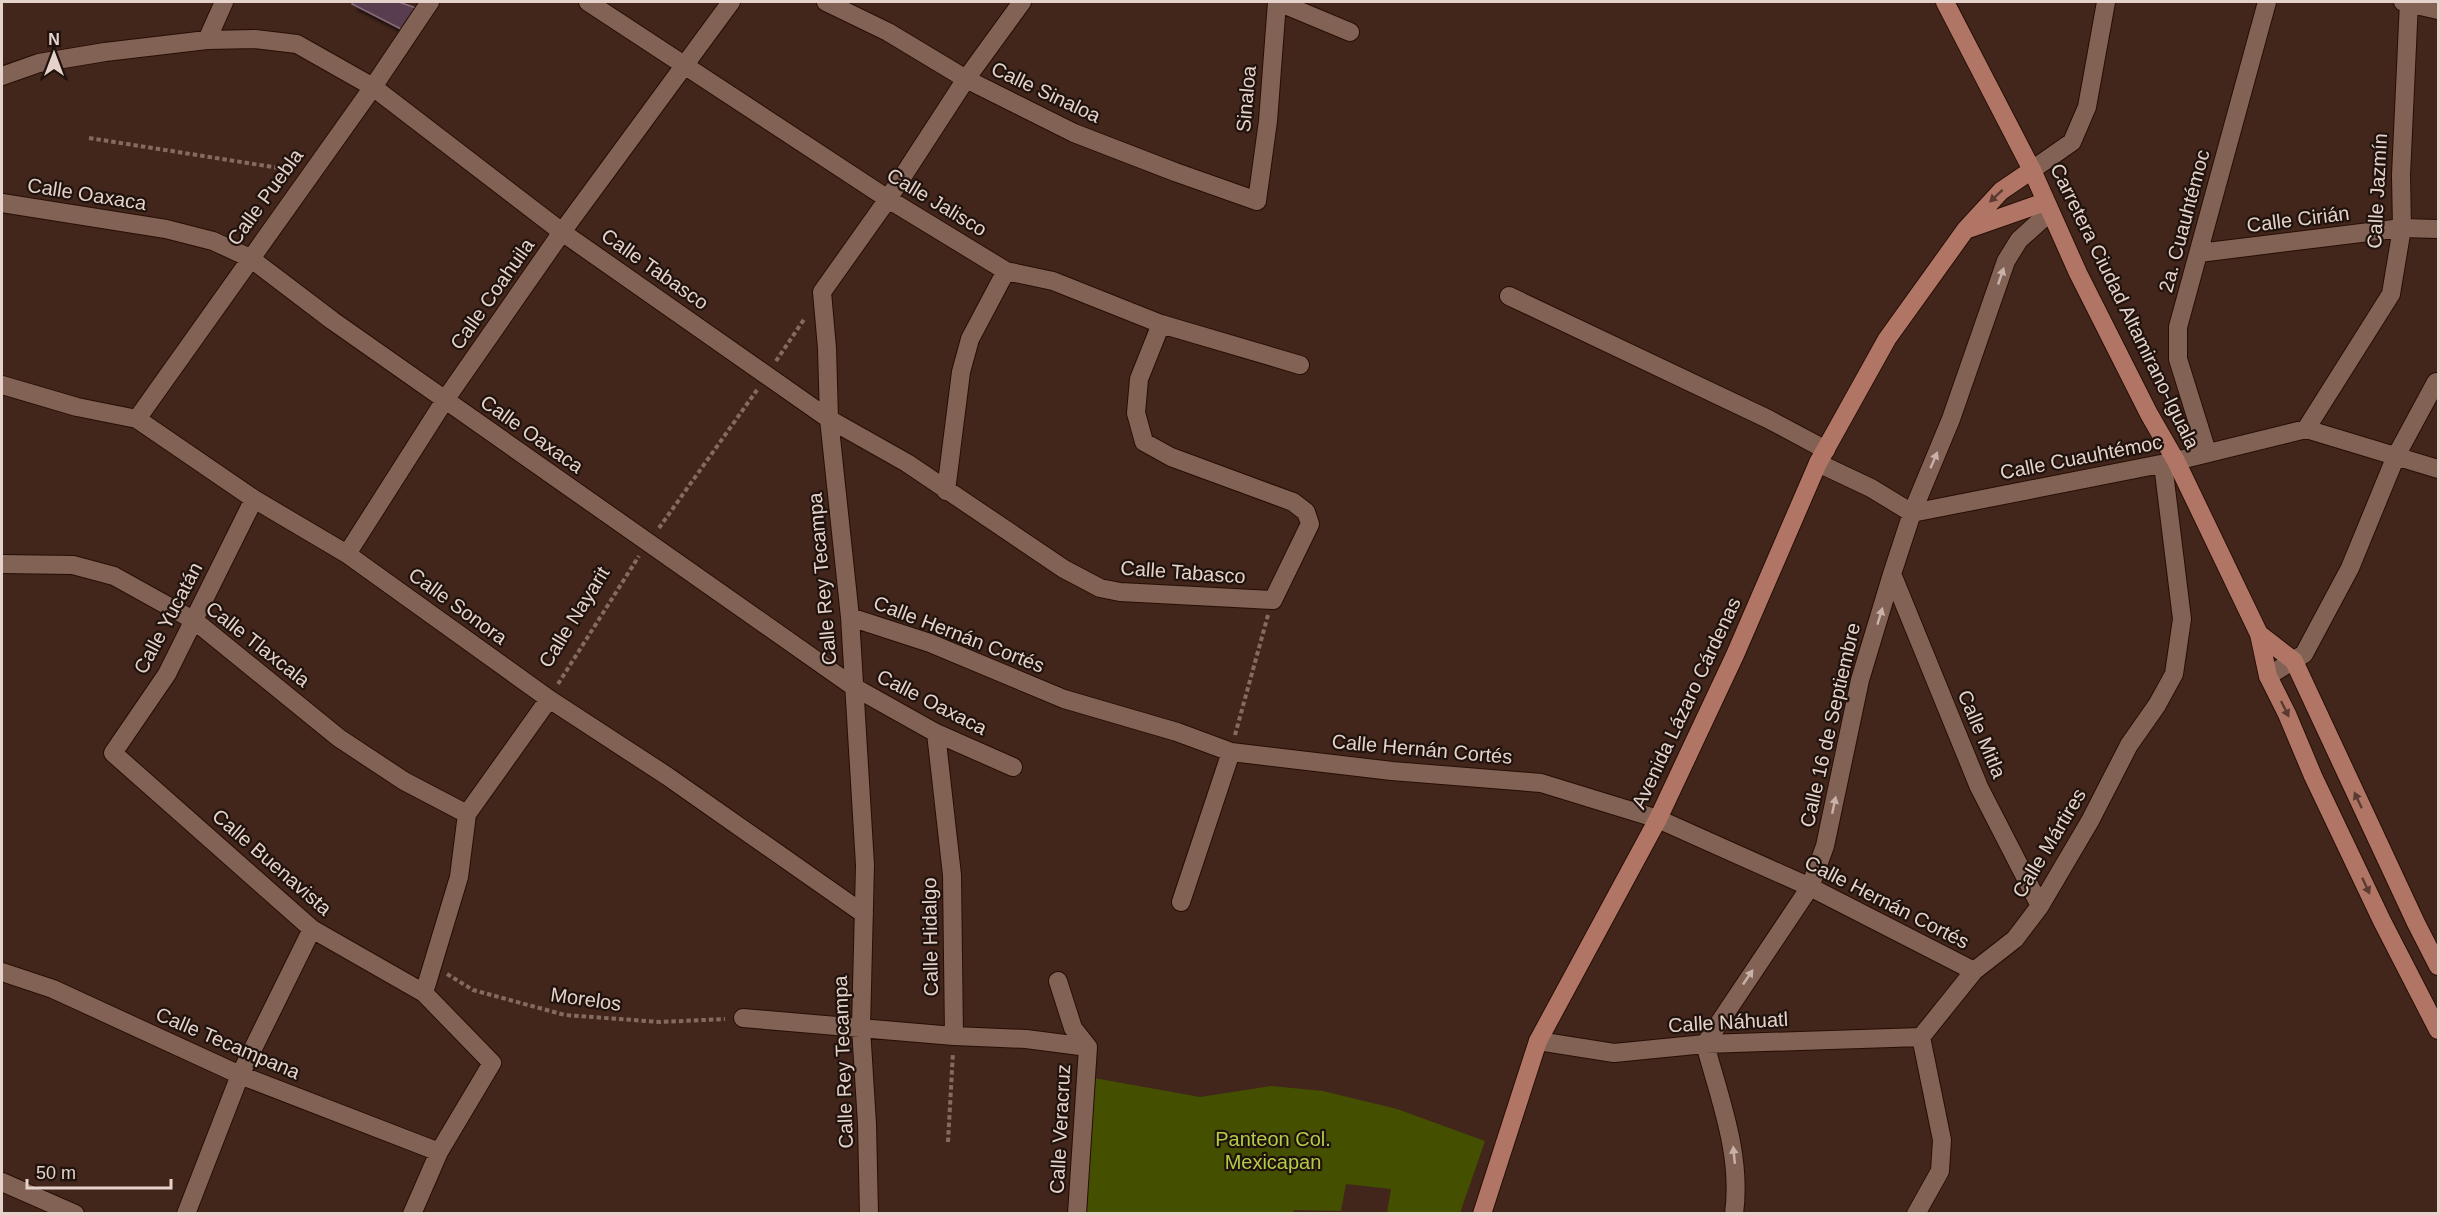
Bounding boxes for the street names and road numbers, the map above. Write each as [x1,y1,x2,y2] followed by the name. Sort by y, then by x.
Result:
[988,57,1105,127] street label: Calle Sinaloa
[1232,64,1260,133] street label: Sinaloa
[2363,133,2391,249] street label: Calle Jazmín
[223,144,308,249] street label: Calle Puebla
[2154,147,2214,295] street label: 2a. Cuauhtémoc
[2046,160,2204,453] street label: Carretera Ciudad Altamirano-Iguala
[883,164,991,240] street label: Calle Jalisco
[26,174,149,214] street label: Calle Oaxaca
[2245,202,2351,236] street label: Calle Cirián
[597,224,713,314] street label: Calle Tabasco
[446,234,539,354] street label: Calle Coahuila
[477,391,588,478] street label: Calle Oaxaca
[1998,431,2164,483] street label: Calle Cuauhtémoc
[803,491,840,666] street label: Calle Rey Tecampa
[1120,557,1246,587] street label: Calle Tabasco
[129,559,207,677] street label: Calle Yucatán
[534,562,614,671] street label: Calle Nayarit
[405,563,512,649] street label: Calle Sonora
[870,591,1048,677] street label: Calle Hernán Cortés
[1627,594,1745,812] street label: Avenida Lázaro Cárdenas
[202,597,315,692] street label: Calle Tlaxcala
[1796,621,1864,829] street label: Calle 16 de Septiembre
[874,665,991,739] street label: Calle Oaxaca
[1954,687,2011,782] street label: Calle Mitla
[1331,730,1513,768] street label: Calle Hernán Cortés
[2008,784,2090,902] street label: Calle Mártires
[208,804,337,920] street label: Calle Buenavista
[1801,851,1973,953] street label: Calle Hernán Cortés
[918,877,942,997] street label: Calle Hidalgo
[829,974,857,1149] street label: Calle Rey Tecampa
[549,983,623,1015] street label: Morelos
[153,1003,304,1084] street label: Calle Tecampana
[1667,1008,1789,1036] street label: Calle Náhuatl
[1046,1063,1074,1195] street label: Calle Veracruz

